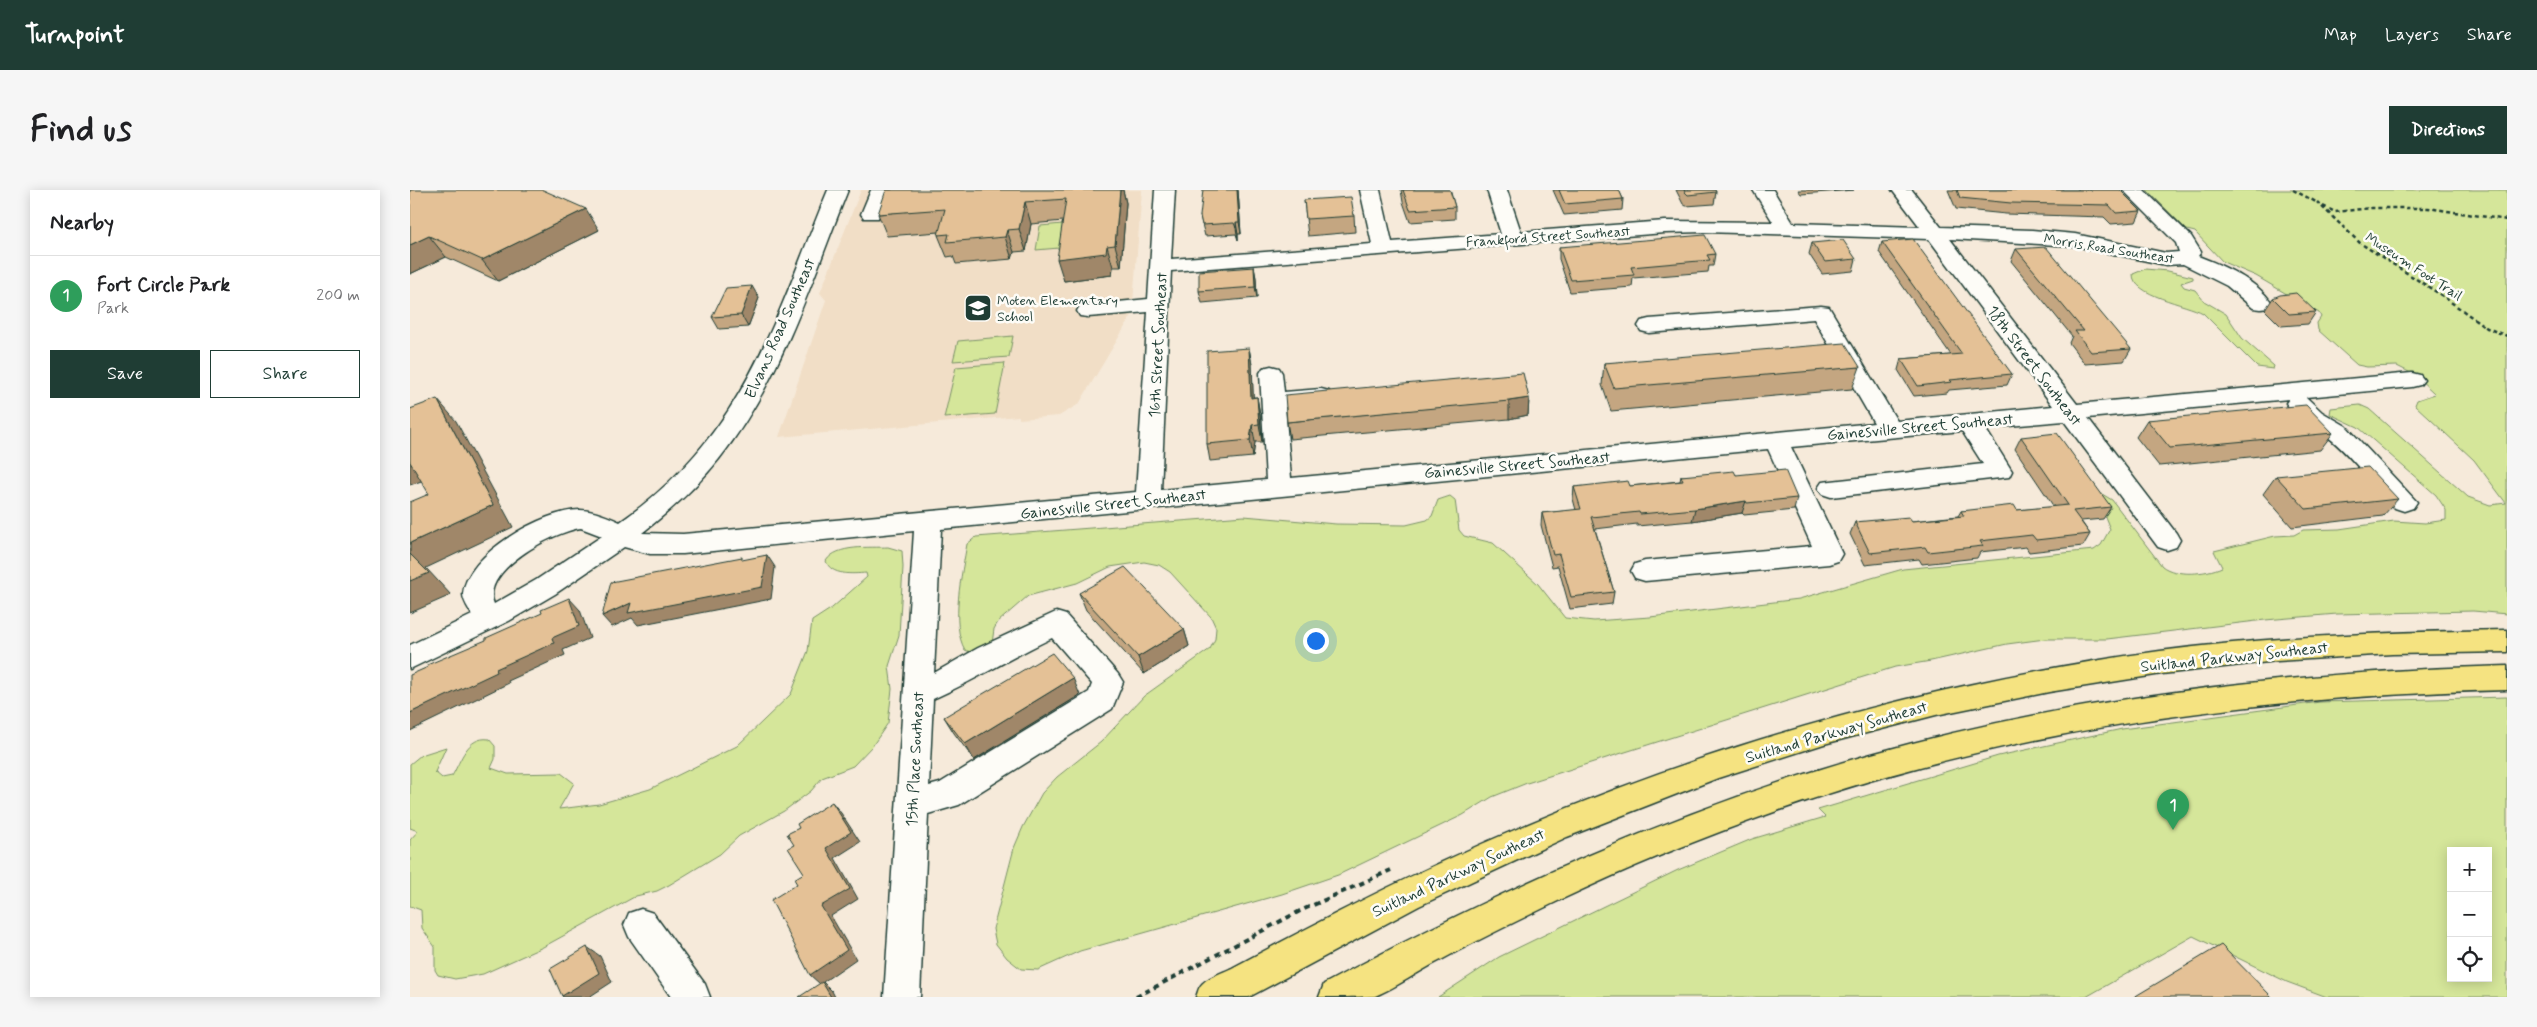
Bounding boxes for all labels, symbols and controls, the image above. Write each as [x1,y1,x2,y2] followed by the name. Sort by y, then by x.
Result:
[25,20,125,51] text: Turnpoint
[2324,23,2357,47] text: Map
[2385,23,2439,47] text: Layers
[2467,23,2512,47] text: Share
[2389,106,2507,154] button: Directions
[30,107,132,153] text: Find us
[50,209,114,237] text: Nearby
[1465,222,1631,254] street label: Frankford Street Southeast
[2362,229,2465,305] street label: Museum Foot Trail
[2042,230,2176,268] street label: Morris Road Southeast
[740,255,821,402] street label: Elvans Road Southeast
[1144,272,1173,418] street label: 16th Street Southeast
[97,273,230,298] text: Fort Circle Park
[62,285,70,306] text: 1
[316,285,360,306] text: 200 m
[997,292,1118,326] place label: Moten Elementary School
[963,293,993,323] school or university icon: Moten Elementary School
[97,298,129,319] text: Park
[1982,301,2086,430] street label: 18th Street Southeast
[50,350,200,398] button: Save
[210,350,360,398] button: Share
[1826,409,2014,446] street label: Gainesville Street Southeast
[1423,447,1611,484] street label: Gainesville Street Southeast
[1019,484,1207,525] street label: Gainesville Street Southeast
[1303,628,1329,654] your location
[2140,637,2329,678] street label: Suitland Parkway Southeast
[901,691,930,827] street label: 15th Place Southeast
[1743,696,1930,768] street label: Suitland Parkway Southeast
[2157,789,2189,830] pin: 1
[1369,824,1548,923] street label: Suitland Parkway Southeast
[2447,847,2492,982] map controls
[2447,847,2492,892] button: +
[2447,892,2492,937] button: −
[2447,937,2492,982] button: locate

